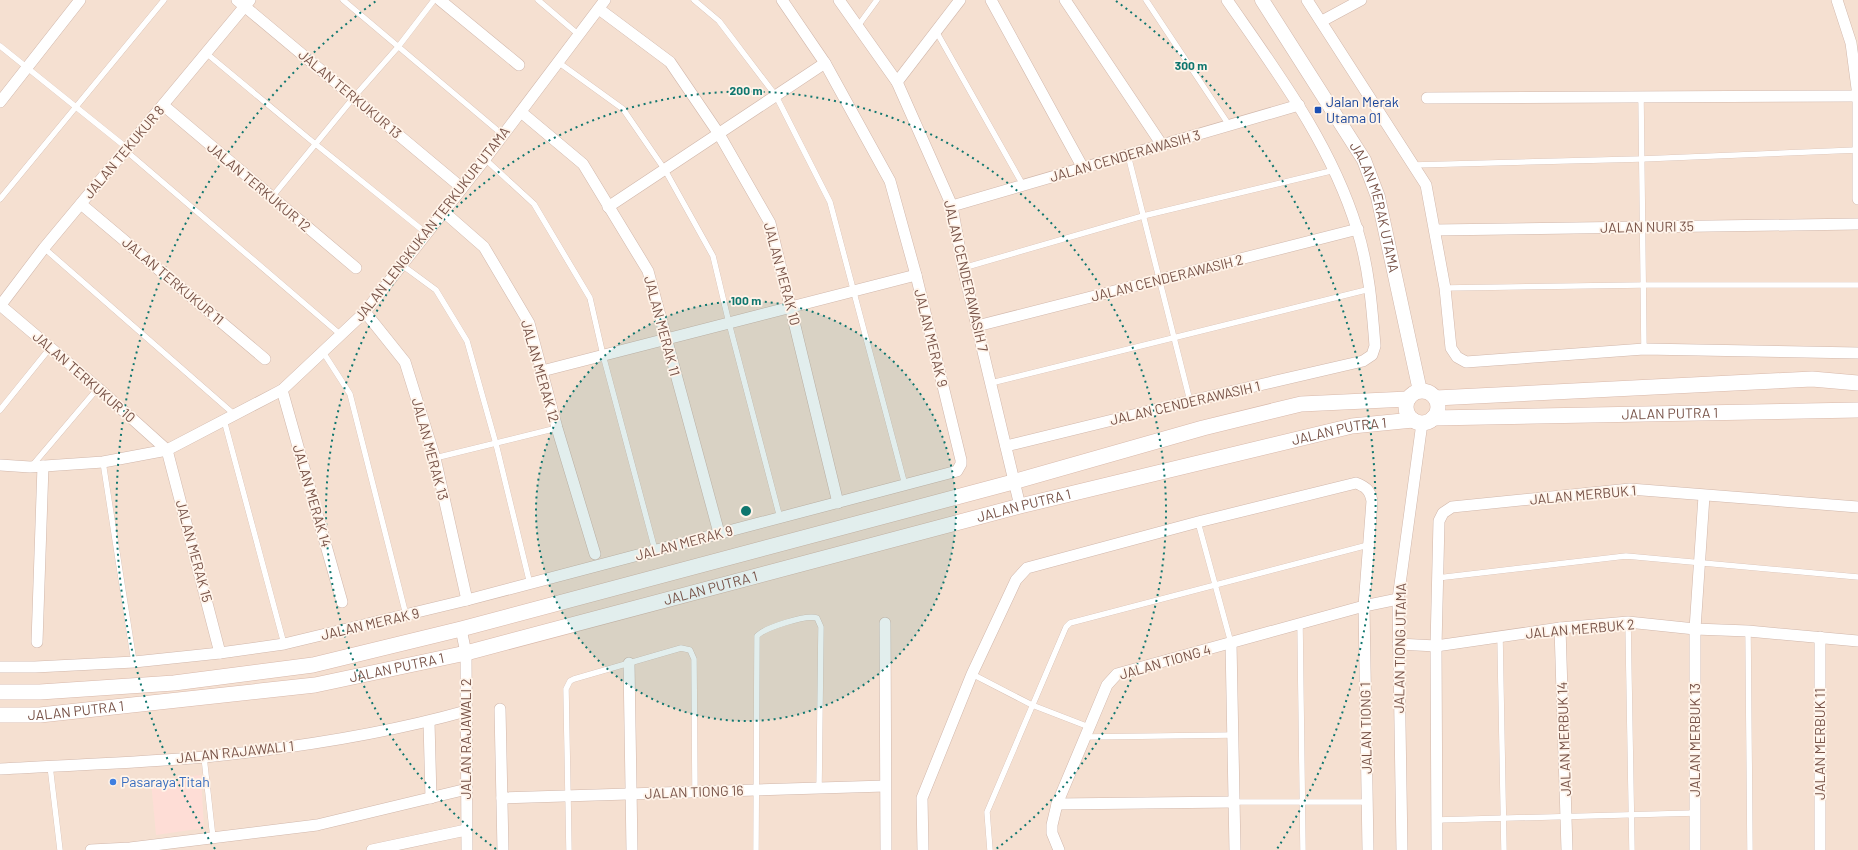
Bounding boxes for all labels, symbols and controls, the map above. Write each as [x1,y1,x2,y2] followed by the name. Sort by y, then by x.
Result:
[295,45,405,142] street label: JALAN TERKUKUR 13
[1175,58,1207,72] text: 300 m
[730,83,762,97] text: 200 m
[1326,93,1399,126] place label: Jalan Merak Utama 01
[80,102,167,202] street label: JALAN TEKUKUR 8
[1313,105,1323,115] marker: Jalan Merak Utama 01
[350,123,513,324] street label: JALAN LENGKUKAN TERKUKUR UTAMA
[1048,126,1202,185] street label: JALAN CENDERAWASIH 3
[204,138,315,235] street label: JALAN TERKUKUR 12
[1346,138,1403,274] street label: JALAN MERAK UTAMA
[941,198,992,354] street label: JALAN CENDERAWASIH 7
[1600,217,1694,236] street label: JALAN NURI 35
[761,220,804,327] street label: JALAN MERAK 10
[119,233,228,328] street label: JALAN TERKUKUR 11
[1089,250,1245,305] street label: JALAN CENDERAWASIH 2
[641,274,684,378] street label: JALAN MERAK 11
[911,287,952,389] street label: JALAN MERAK 9
[731,293,761,307] text: 100 m
[518,318,563,424] street label: JALAN MERAK 12
[30,327,139,426] street label: JALAN TERKUKUR 10
[1108,377,1262,428] street label: JALAN CENDERAWASIH 1
[409,396,452,502] street label: JALAN MERAK 13
[1622,404,1718,422] street label: JALAN PUTRA 1
[1290,414,1387,448] street label: JALAN PUTRA 1
[290,443,335,549] street label: JALAN MERAK 14
[1529,481,1637,508] street label: JALAN MERBUK 1
[975,485,1072,525] street label: JALAN PUTRA 1
[173,498,216,604] street label: JALAN MERAK 15
[739,504,753,518] centre of rings
[633,521,735,564] street label: JALAN MERAK 9
[662,567,759,608] street label: JALAN PUTRA 1
[1390,582,1409,713] street label: JALAN TIONG UTAMA
[319,604,421,643] street label: JALAN MERAK 9
[1525,615,1635,642] street label: JALAN MERBUK 2
[1117,640,1213,683] street label: JALAN TIONG 4
[348,649,445,686] street label: JALAN PUTRA 1
[457,679,474,799] street label: JALAN RAJAWALI 2
[1553,681,1574,797] street label: JALAN MERBUK 14
[1356,682,1375,774] street label: JALAN TIONG 1
[1686,683,1703,797] street label: JALAN MERBUK 13
[1811,688,1828,800] street label: JALAN MERBUK 11
[28,697,125,723] street label: JALAN PUTRA 1
[175,737,295,766] street label: JALAN RAJAWALI 1
[121,773,210,790] place label: Pasaraya Titah
[108,777,118,787] marker: Pasaraya Titah
[644,781,744,802] street label: JALAN TIONG 16

